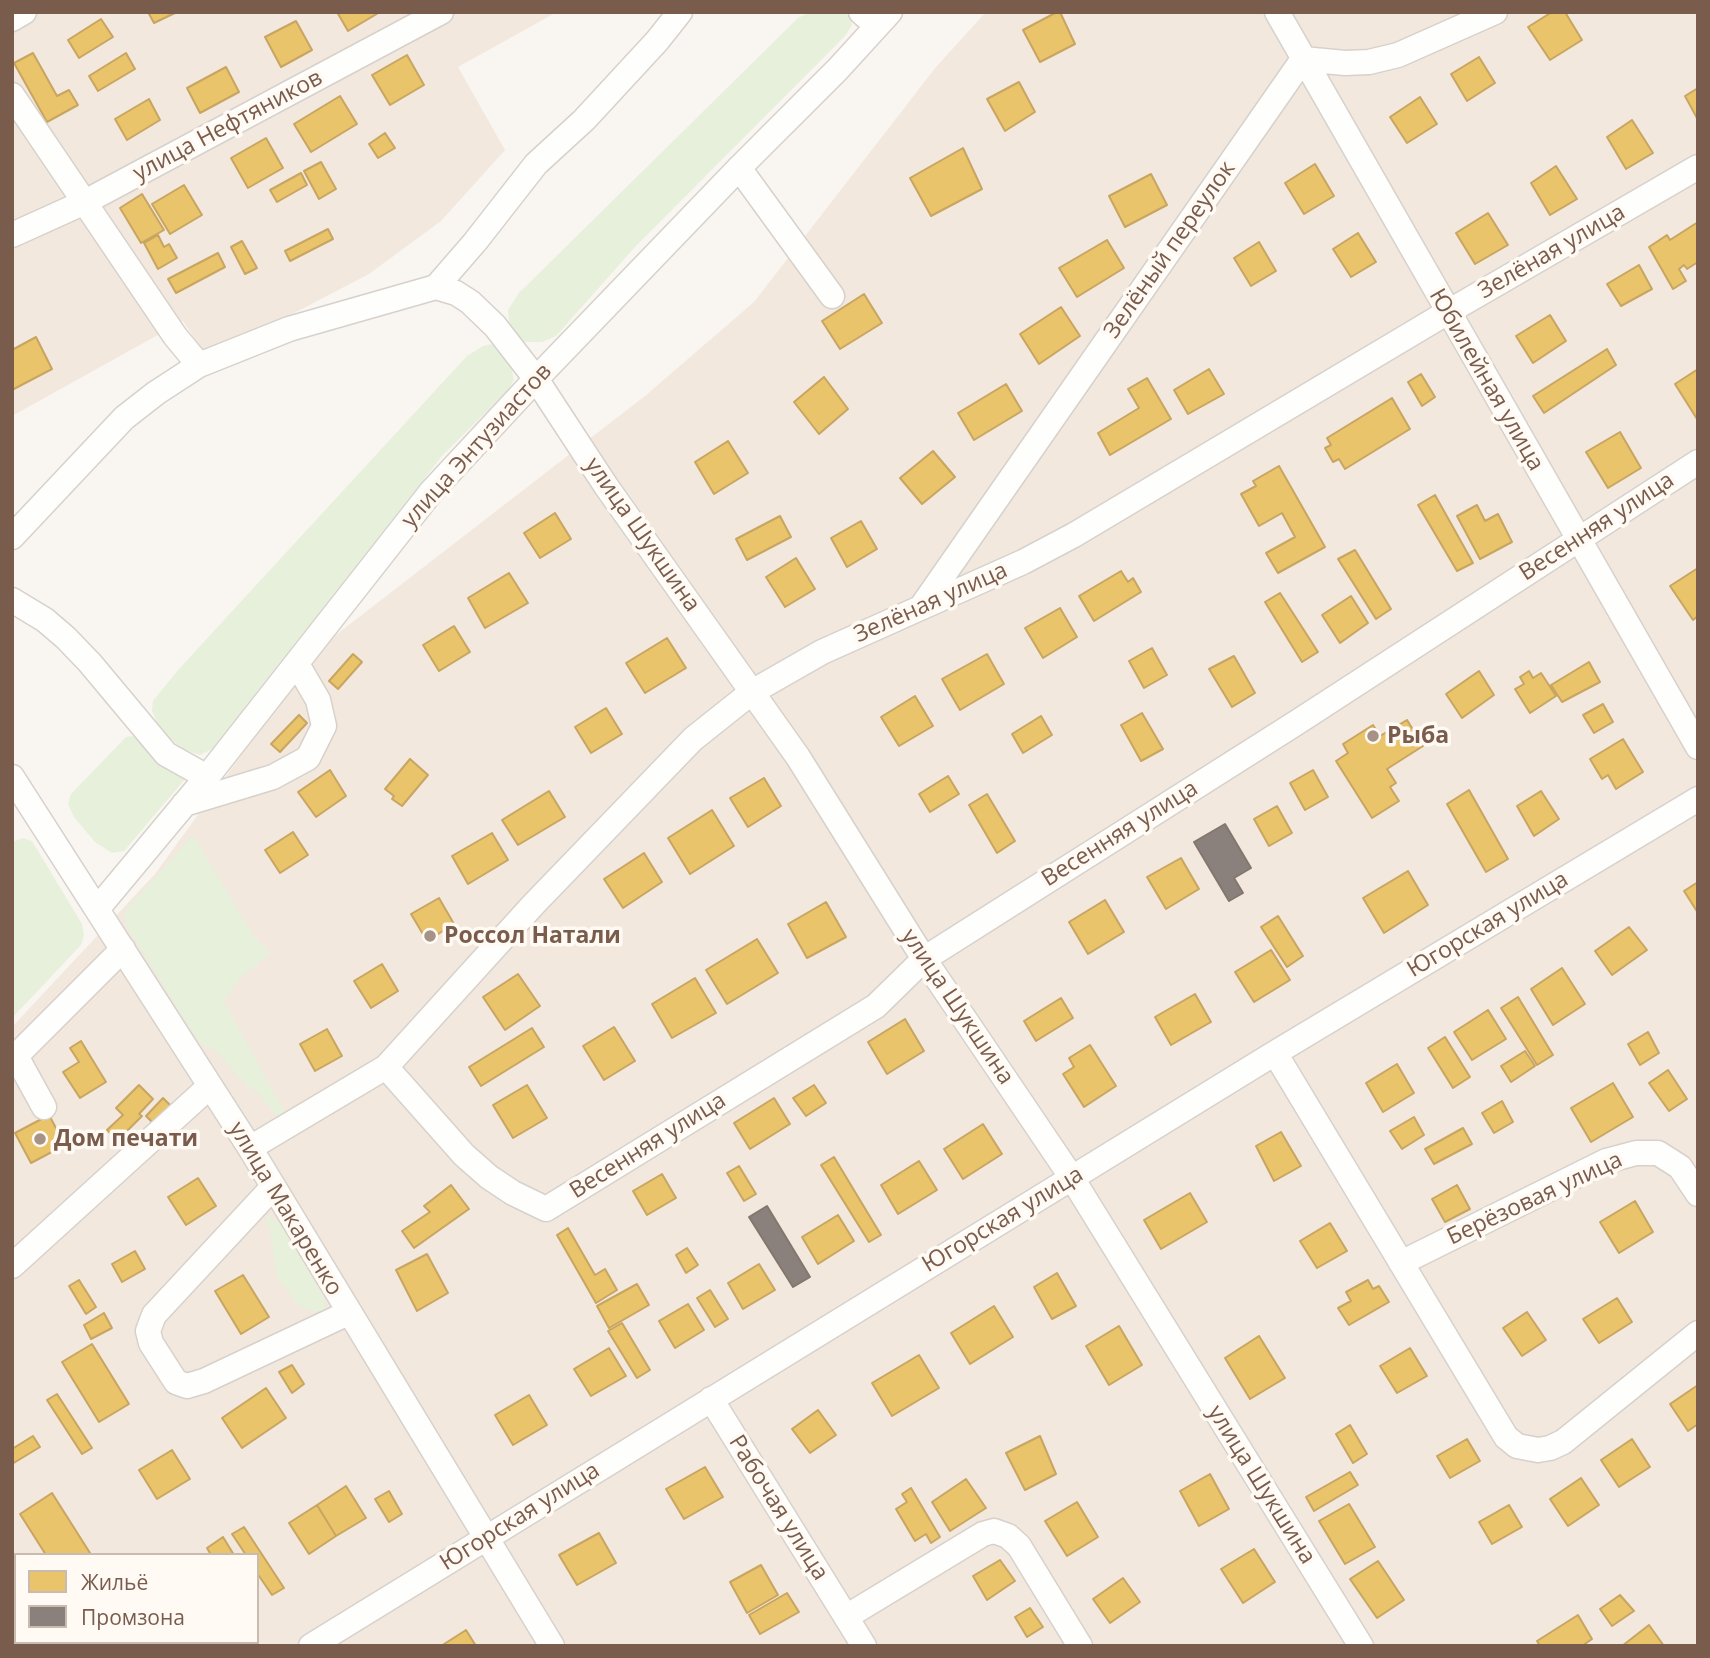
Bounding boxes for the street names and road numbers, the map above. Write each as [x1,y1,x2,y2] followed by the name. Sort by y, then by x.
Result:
[129,64,327,188] street label: улица Нефтяников
[1099,156,1241,344] street label: Зелёный переулок
[1474,199,1630,305] street label: Зелёная улица
[1423,284,1549,476] street label: Юбилейная улица
[396,358,558,534] street label: улица Энтузиастов
[578,453,706,617] street label: улица Шукшина
[1515,467,1679,587] street label: Весенняя улица
[850,557,1012,649] street label: Зелёная улица
[1037,775,1203,893] street label: Весенняя улица
[1403,866,1573,984] street label: Югорская улица
[895,924,1019,1090] street label: улица Шукшина
[565,1087,731,1205] street label: Весенняя улица
[222,1117,348,1301] street label: улица Макаренко
[1443,1146,1627,1252] street label: Берёзовая улица
[918,1161,1088,1279] street label: Югорская улица
[1201,1401,1321,1569] street label: улица Шукшина
[722,1430,834,1586] street label: Рабочая улица
[435,1457,605,1577] street label: Югорская улица

